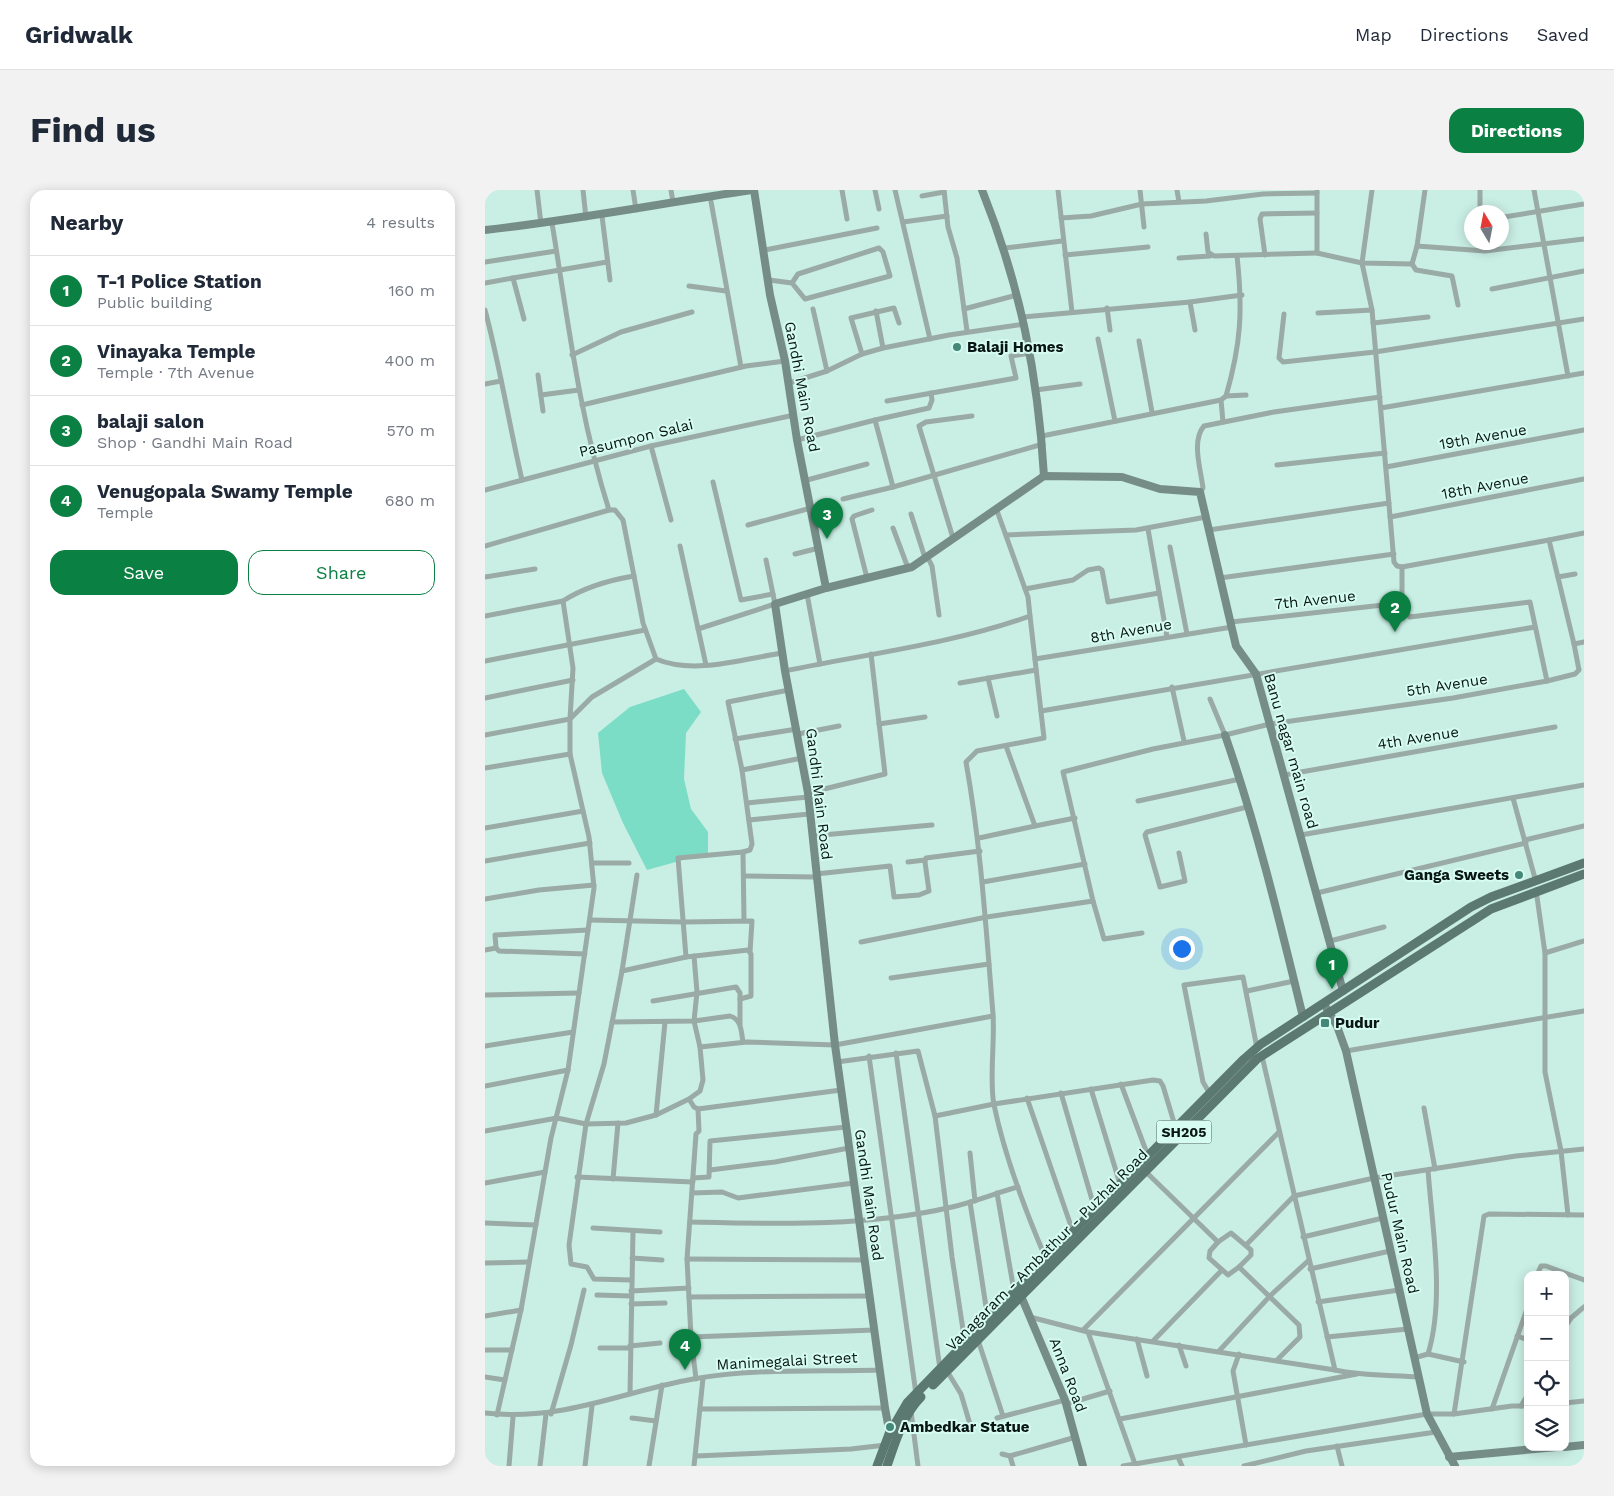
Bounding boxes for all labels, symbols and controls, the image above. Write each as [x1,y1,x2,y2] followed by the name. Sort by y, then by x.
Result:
[25,21,133,49] text: Gridwalk
[1355,24,1392,45] text: Map
[1420,24,1509,45] text: Directions
[1537,24,1589,45] text: Saved
[1449,108,1584,153] button: Directions
[30,109,156,151] text: Find us
[1464,205,1509,250] north arrow
[50,210,123,235] text: Nearby
[366,213,435,232] text: 4 results
[97,270,262,293] text: T-1 Police Station
[63,281,69,300] text: 1
[388,281,435,300] text: 160 m
[97,293,212,312] text: Public building
[781,320,823,454] street label: Gandhi Main Road
[967,338,1064,356] place label: Balaji Homes
[97,340,256,363] text: Vinayaka Temple
[951,341,963,353] marker: Balaji Homes
[61,351,71,370] text: 2
[385,351,435,370] text: 400 m
[97,363,254,382] text: Temple · 7th Avenue
[97,410,204,433] text: balaji salon
[577,415,695,461] street label: Pasumpon Salai
[1438,420,1528,454] street label: 19th Avenue
[61,421,71,440] text: 3
[386,421,435,440] text: 570 m
[97,433,293,452] text: Shop · Gandhi Main Road
[1440,469,1530,503] street label: 18th Avenue
[97,480,353,503] text: Venugopala Swamy Temple
[61,491,71,510] text: 4
[385,491,435,510] text: 680 m
[811,498,843,539] pin: 3
[97,503,154,522] text: Temple
[50,550,238,595] button: Save
[248,550,435,595] button: Share
[1274,587,1356,613] street label: 7th Avenue
[1379,591,1411,632] pin: 2
[1089,615,1173,647] street label: 8th Avenue
[1405,670,1489,700] street label: 5th Avenue
[1260,671,1322,831] street label: Banu nagar main road
[1376,723,1460,753] street label: 4th Avenue
[802,727,836,861] street label: Gandhi Main Road
[1404,866,1509,884] place label: Ganga Sweets
[1513,869,1525,881] marker: Ganga Sweets
[1169,936,1195,962] your location
[1316,948,1348,989] pin: 1
[1335,1014,1380,1032] place label: Pudur
[1319,1017,1331,1029] marker: Pudur
[1157,1120,1211,1144] road number: SH205
[851,1128,887,1262] street label: Gandhi Main Road
[942,1145,1152,1355] street label: Vanagaram - Ambathur - Puzhal Road
[1377,1170,1423,1296] street label: Pudur Main Road
[1524,1271,1569,1451] map controls
[1524,1271,1569,1316] button: +
[1524,1316,1569,1361] button: −
[669,1329,701,1370] pin: 4
[1046,1335,1090,1415] street label: Anna Road
[716,1348,859,1374] street label: Manimegalai Street
[1524,1361,1569,1406] button: locate
[1524,1406,1569,1451] button: layers
[900,1418,1030,1436] place label: Ambedkar Statue
[884,1421,896,1433] marker: Ambedkar Statue

